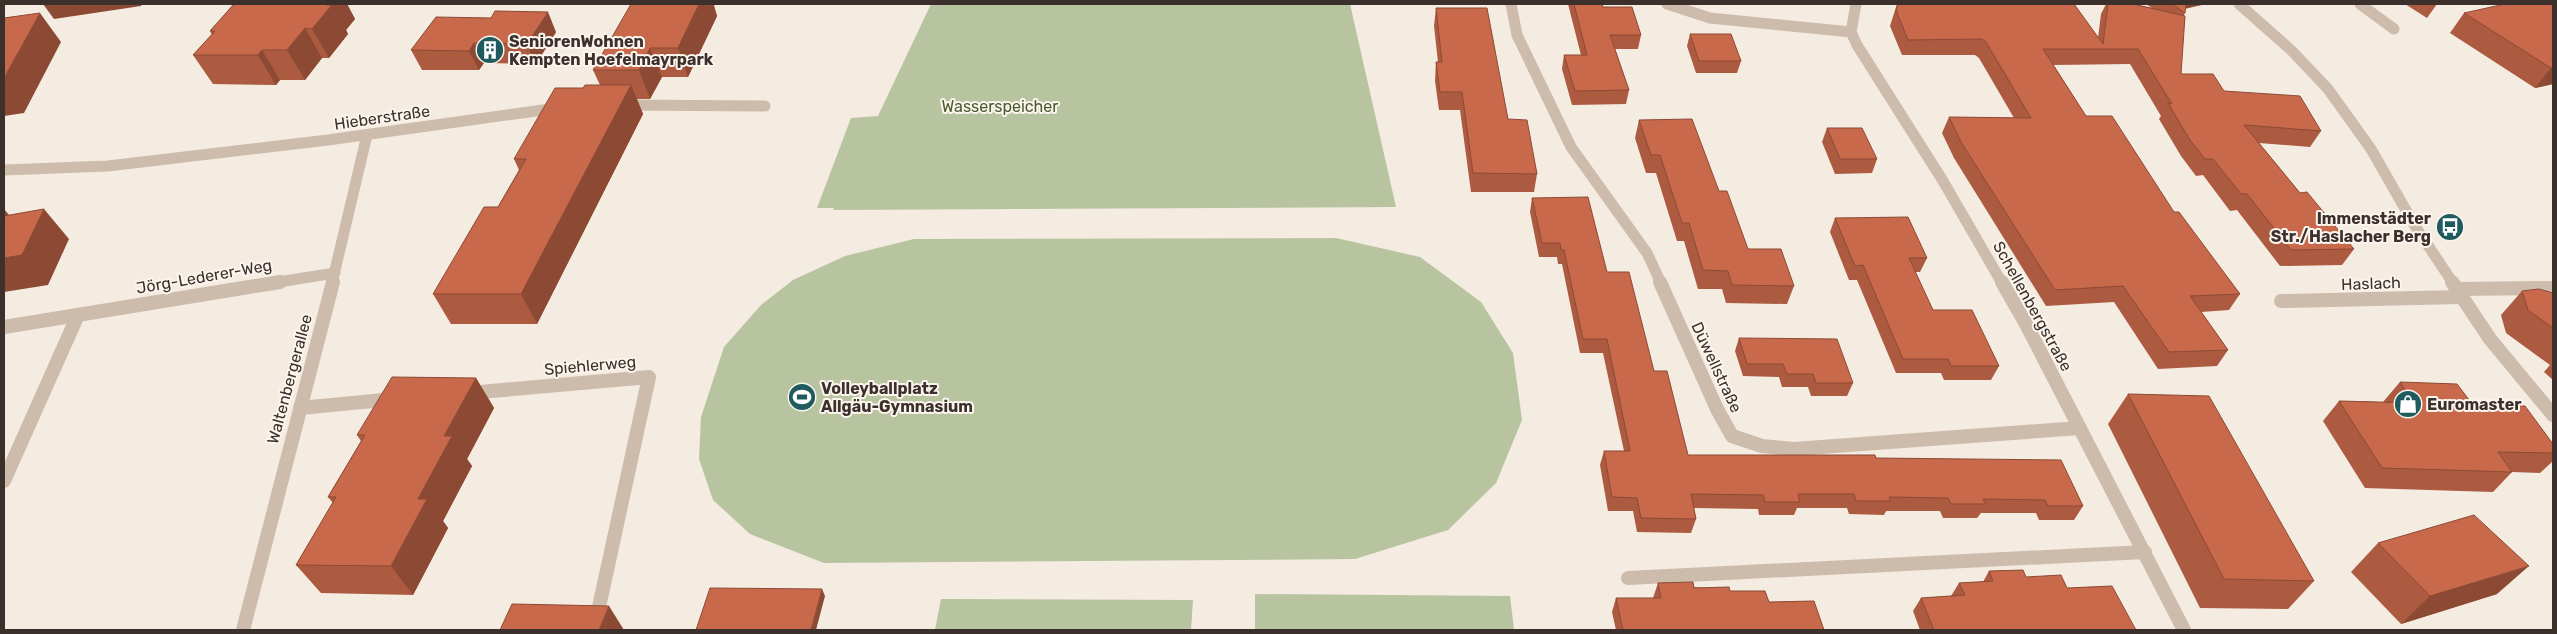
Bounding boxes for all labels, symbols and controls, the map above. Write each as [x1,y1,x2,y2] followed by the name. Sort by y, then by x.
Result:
[509,32,714,69] place label: SeniorenWohnen Kempten Hoefelmayrpark
[475,35,505,65] building icon: SeniorenWohnen Kempten Hoefelmayrpark
[942,97,1058,116] park label: Wasserspeicher
[333,101,431,134] street label: Hieberstraße
[2271,209,2432,246] place label: Immenstädter Str./Haslacher Berg
[2435,212,2465,242] bus stop icon: Immenstädter Str./Haslacher Berg
[1989,238,2076,374] street label: Schellenbergstraße
[135,255,273,298] street label: Jörg-Lederer-Weg
[2341,273,2401,294] street label: Haslach
[263,312,316,446] street label: Waltenbergerallee
[1687,319,1746,415] street label: Düwellstraße
[543,352,637,379] street label: Spiehlerweg
[821,379,973,416] place label: Volleyballplatz Allgäu-Gymnasium
[787,382,817,412] sports icon: Volleyballplatz Allgäu-Gymnasium
[2393,389,2423,419] shop icon: Euromaster
[2427,395,2522,414] place label: Euromaster

